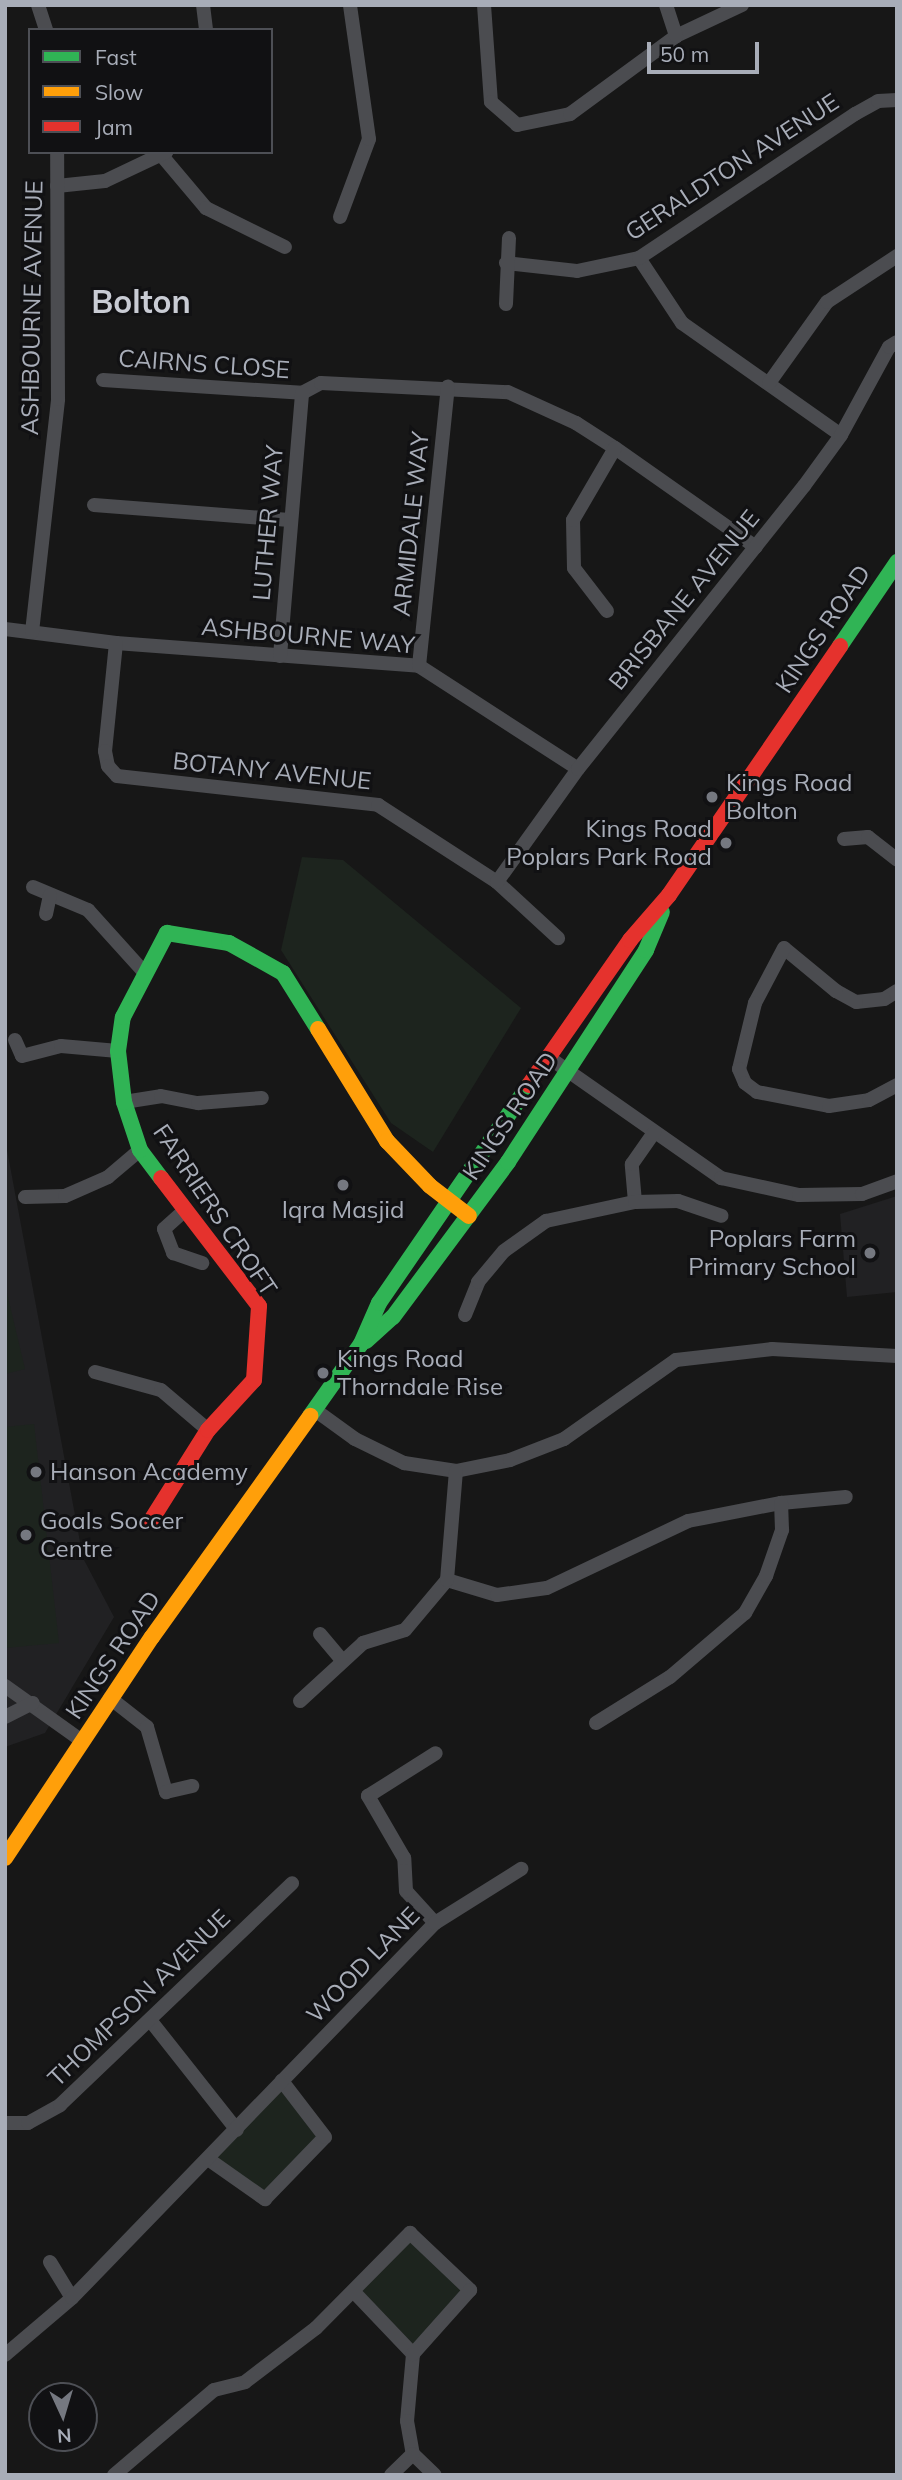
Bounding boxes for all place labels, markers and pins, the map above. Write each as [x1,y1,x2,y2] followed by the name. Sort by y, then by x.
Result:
[726,769,852,825] place label: Kings Road Bolton
[704,789,720,805] marker: Kings Road Bolton
[506,815,712,871] place label: Kings Road Poplars Park Road
[718,835,734,851] marker: Kings Road Poplars Park Road
[335,1177,351,1193] marker: Iqra Masjid
[282,1196,404,1224] place label: Iqra Masjid
[688,1225,856,1281] place label: Poplars Farm Primary School
[862,1245,878,1261] marker: Poplars Farm Primary School
[337,1345,503,1401] place label: Kings Road Thorndale Rise
[315,1365,331,1381] marker: Kings Road Thorndale Rise
[50,1458,248,1486] place label: Hanson Academy
[28,1464,44,1480] marker: Hanson Academy
[40,1507,183,1563] place label: Goals Soccer Centre
[18,1527,34,1543] marker: Goals Soccer Centre

